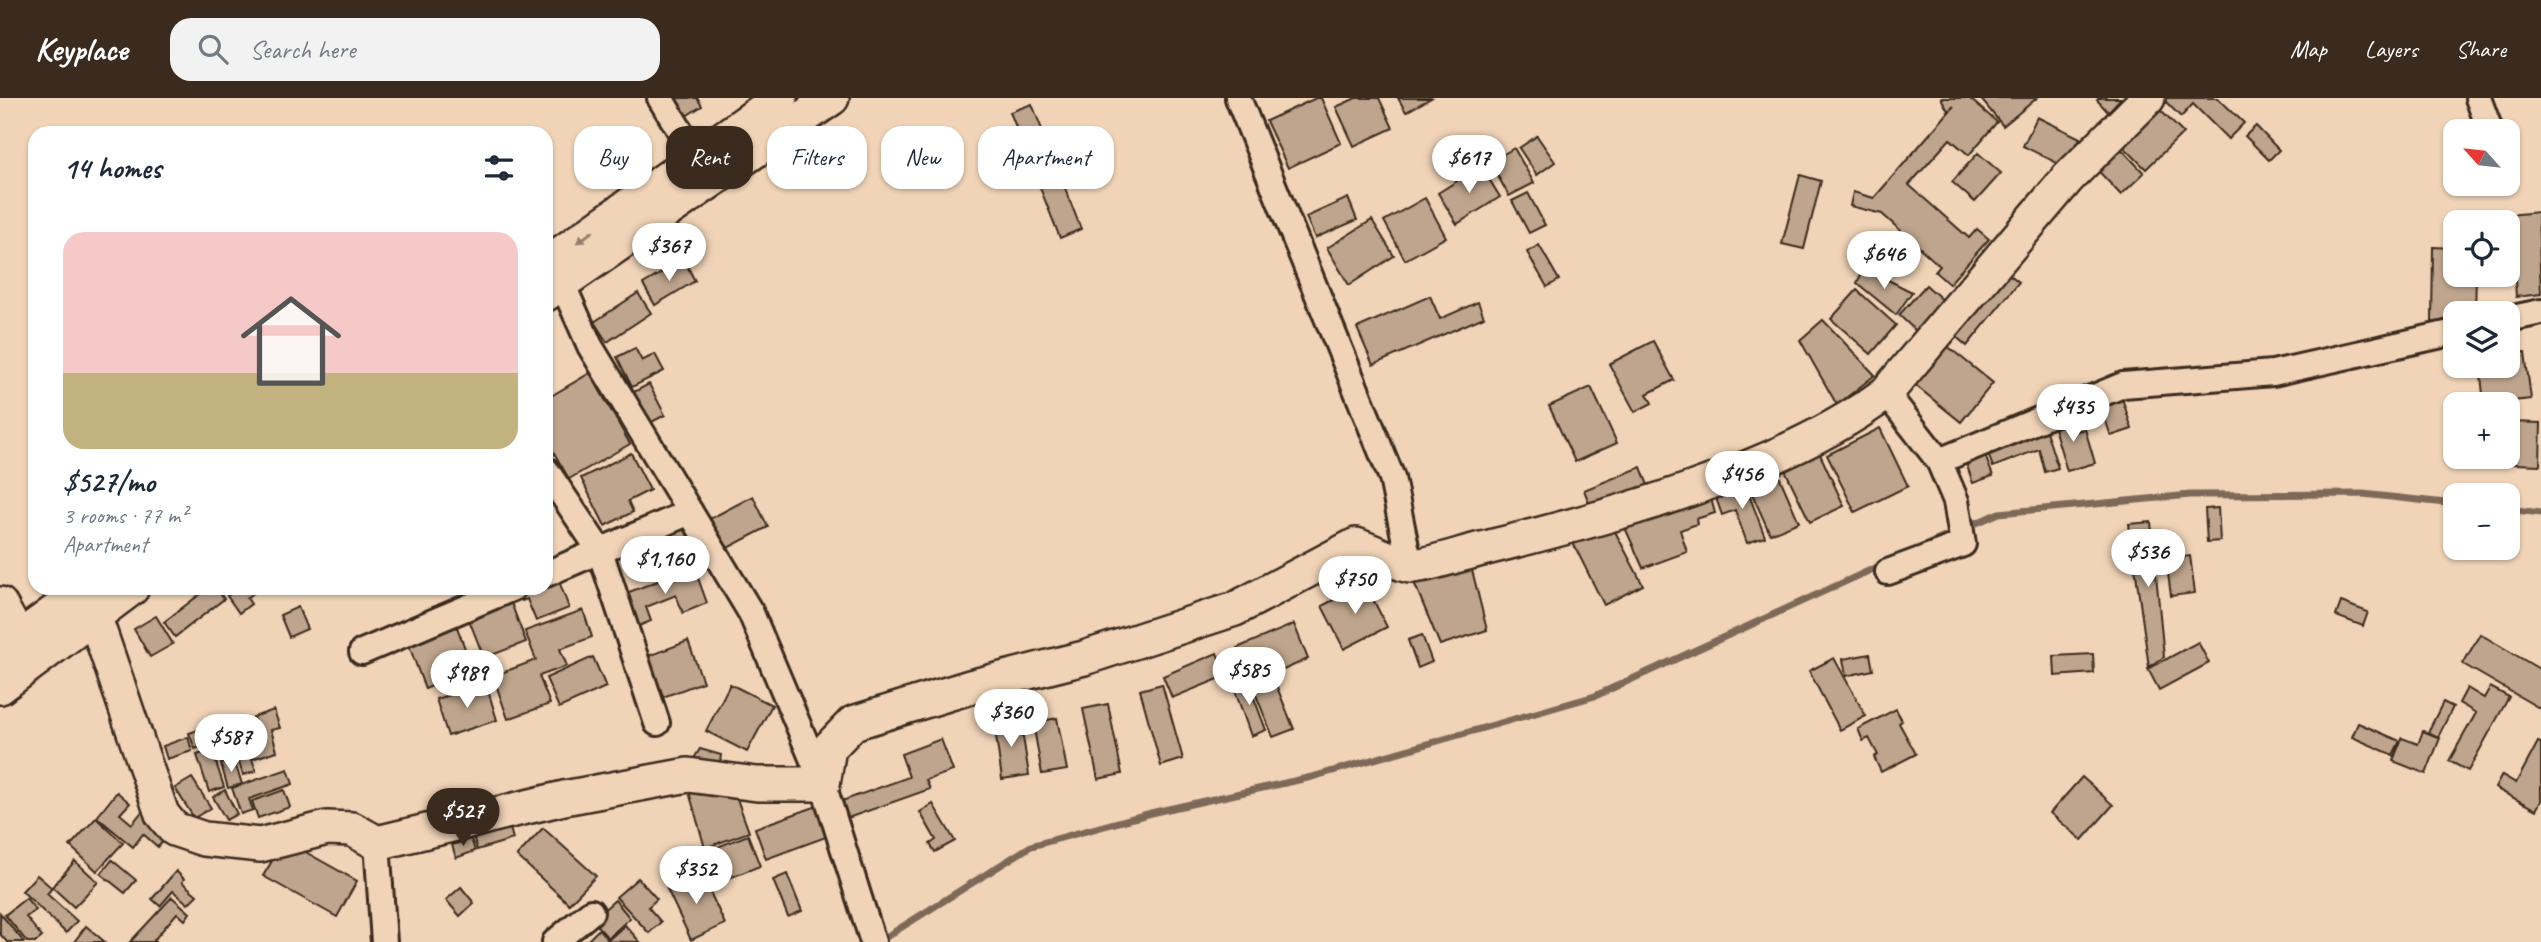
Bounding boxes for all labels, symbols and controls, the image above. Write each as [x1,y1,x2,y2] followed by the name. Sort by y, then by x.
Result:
[170,18,660,81] search box
[35,28,128,70] text: Keyplace
[194,30,232,68] icon: search
[250,33,356,66] text: Search here
[2290,34,2327,64] text: Map
[2365,34,2418,64] text: Layers
[2456,34,2506,64] text: Share
[2443,119,2520,196] north arrow
[2443,119,2520,560] map controls
[574,126,652,189] chip: Buy
[666,126,753,189] chip: Rent
[767,126,867,189] chip: Filters
[881,126,964,189] chip: New
[978,126,1114,189] chip: Apartment
[1428,136,1510,195] pin: $617
[1448,143,1490,172] text: $617
[63,149,161,187] text: 14 homes
[480,149,518,187] icon: filters
[2443,210,2520,287] button: locate
[628,223,710,283] pin: $367
[576,230,594,244] one-way arrow
[648,231,690,260] text: $367
[1843,232,1925,291] pin: $646
[1863,239,1905,268] text: $646
[228,278,354,404] icon: home
[2443,301,2520,378] button: layers
[2032,384,2114,444] pin: $435
[2052,392,2094,421] text: $435
[2443,392,2520,469] button: +
[1701,452,1783,511] pin: $456
[1721,459,1763,488] text: $456
[63,463,155,501] text: $527/mo
[2443,483,2520,560] button: −
[63,501,187,530] text: 3 rooms · 77 m²
[63,530,148,559] text: Apartment
[2107,530,2189,589] pin: $536
[608,536,722,596] pin: $1,160
[2127,537,2169,566] text: $536
[637,544,693,573] text: $1,160
[1314,556,1396,616] pin: $750
[1335,564,1375,593] text: $750
[1208,648,1290,707] pin: $585
[426,650,508,710] pin: $989
[1229,655,1269,684] text: $585
[447,658,487,687] text: $989
[970,690,1052,749] pin: $360
[990,697,1032,726] text: $360
[190,714,272,774] pin: $587
[211,722,251,751] text: $587
[422,788,504,848] pin: $527
[443,796,483,825] text: $527
[655,846,737,906] pin: $352
[675,854,717,883] text: $352

